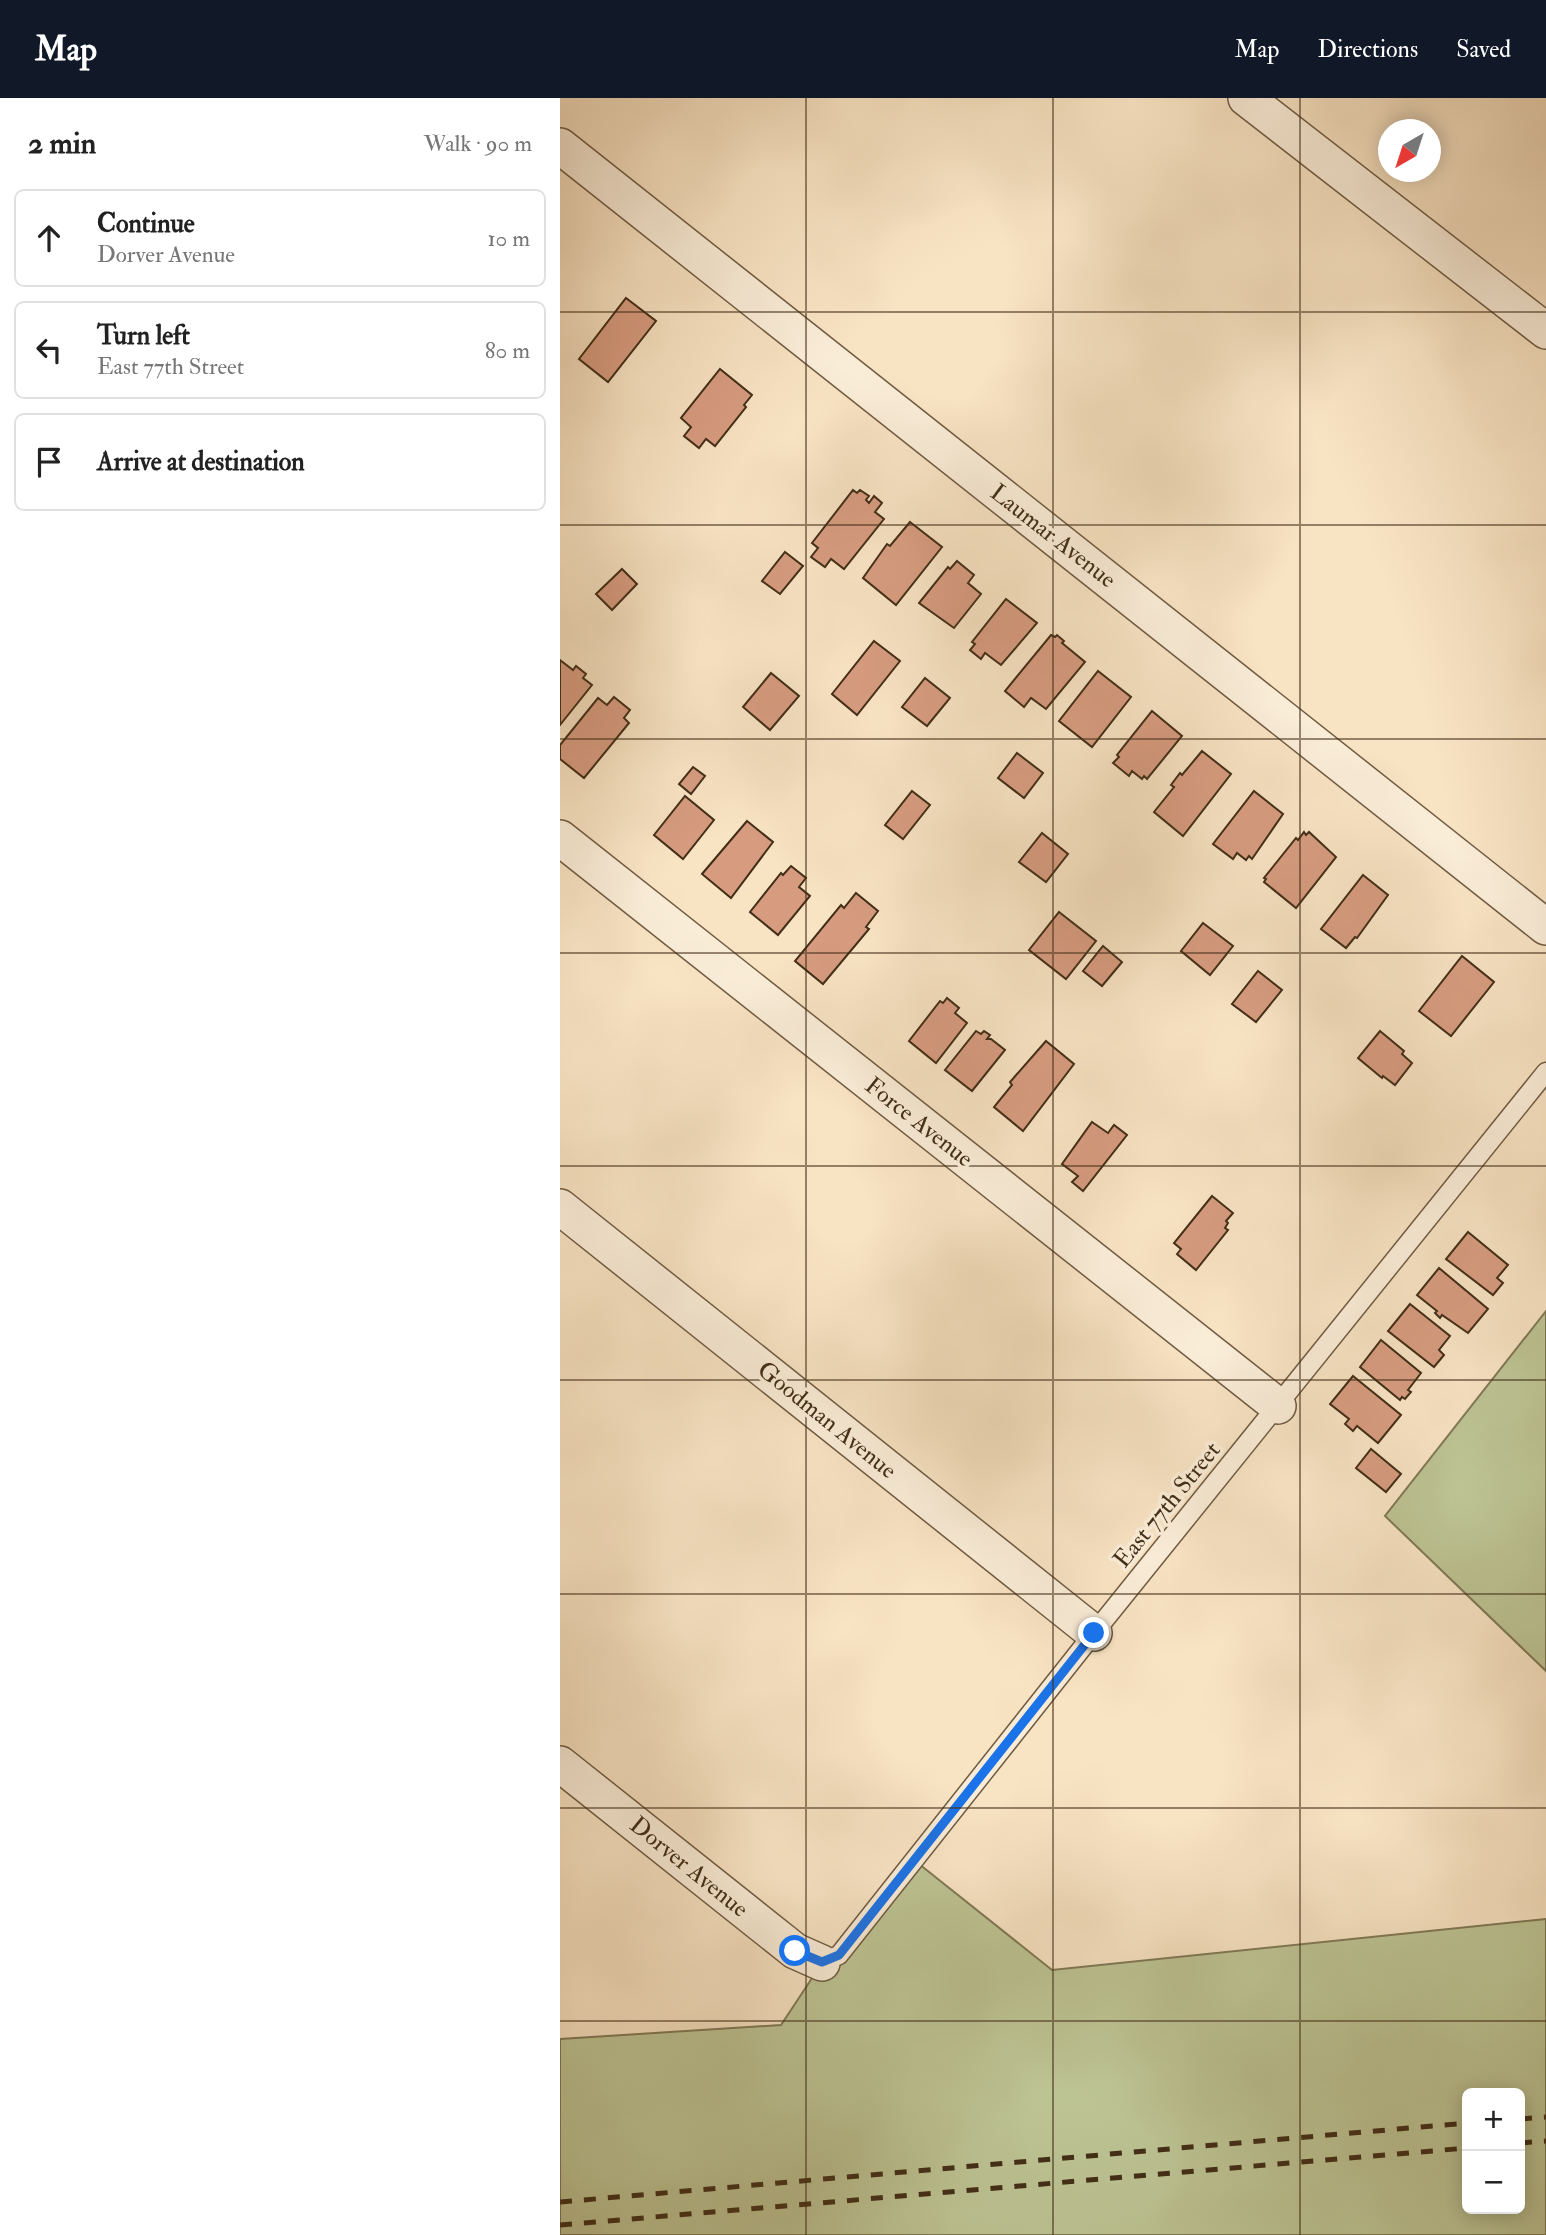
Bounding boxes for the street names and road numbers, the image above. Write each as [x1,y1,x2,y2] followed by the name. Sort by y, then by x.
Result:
[984,477,1122,595] street label: Laumar Avenue
[859,1070,979,1174] street label: Force Avenue
[751,1354,903,1486] street label: Goodman Avenue
[1107,1435,1227,1574] street label: East 77th Street
[623,1810,755,1924] street label: Dorver Avenue

